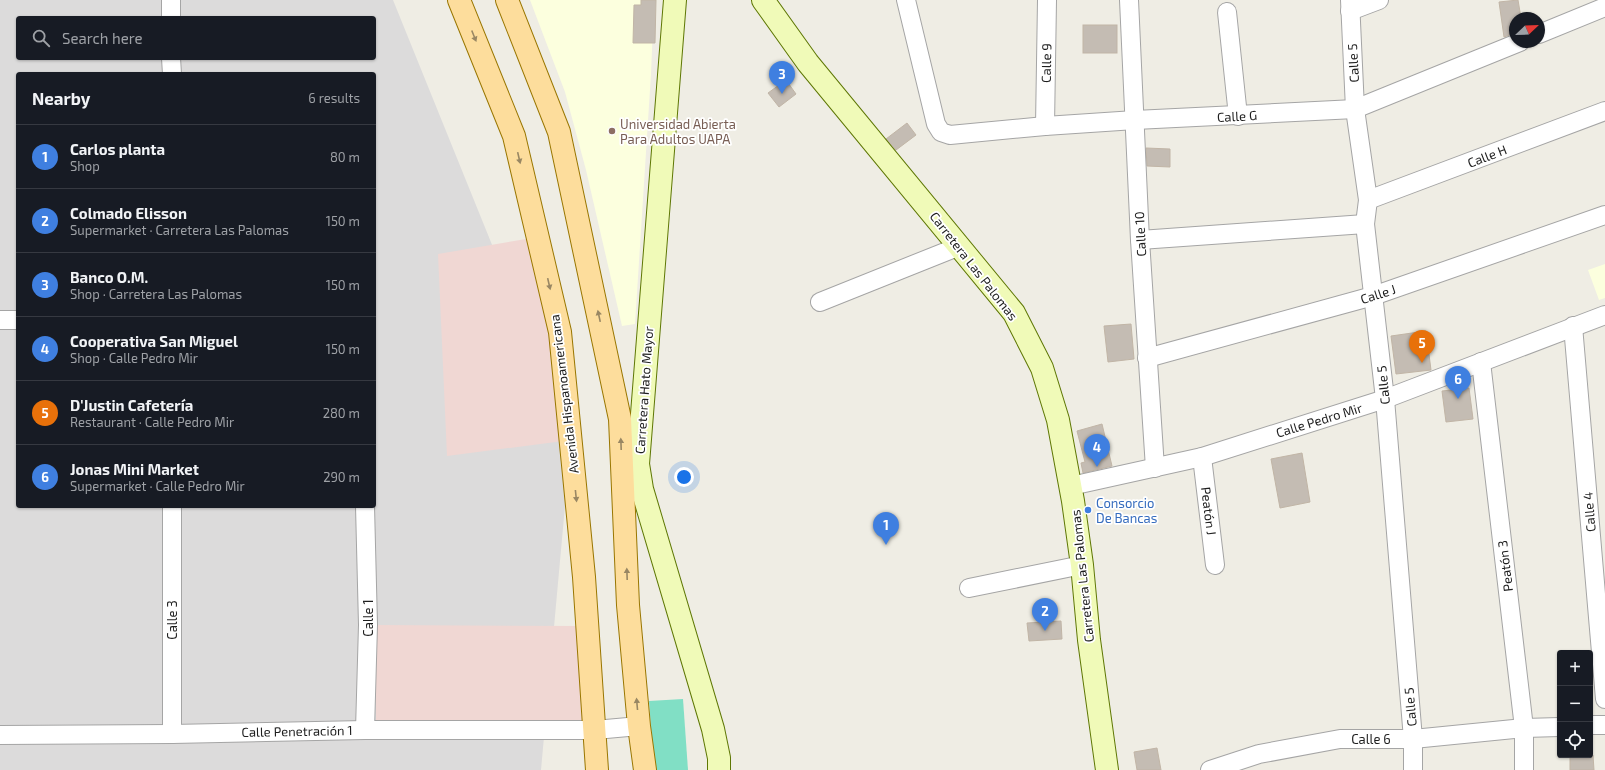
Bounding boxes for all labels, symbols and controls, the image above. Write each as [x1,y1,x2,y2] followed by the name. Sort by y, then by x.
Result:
[1509,12,1545,48] north arrow
[16,16,376,60] search box
[30,27,52,49] icon: search
[62,29,143,47] text: Search here
[471,31,477,42] one-way arrow
[1038,43,1054,83] street label: Calle 9
[1344,43,1362,83] street label: Calle 5
[769,61,795,94] pin: 3
[32,88,90,108] text: Nearby
[308,90,360,106] text: 6 results
[1216,107,1258,125] street label: Calle G
[620,116,736,147] place label: Universidad Abierta Para Adultos UAPA
[607,126,617,136] marker: Universidad Abierta Para Adultos UAPA
[70,140,165,158] text: Carlos planta
[1465,141,1509,171] street label: Calle H
[42,149,48,165] text: 1
[330,149,360,165] text: 80 m
[517,152,523,164] one-way arrow
[70,158,100,174] text: Shop
[70,204,187,222] text: Colmado Elisson
[927,209,1021,323] street label: Carretera Las Palomas
[1131,211,1149,257] street label: Calle 10
[41,213,49,229] text: 2
[326,213,360,229] text: 150 m
[70,222,289,238] text: Supermarket · Carretera Las Palomas
[70,268,148,286] text: Banco O.M.
[41,277,49,293] text: 3
[326,277,360,293] text: 150 m
[546,278,552,291] one-way arrow
[1358,281,1398,307] street label: Calle J
[70,286,242,302] text: Shop · Carretera Las Palomas
[595,310,601,323] one-way arrow
[546,314,582,474] street label: Avenida Hispanoamericana
[632,326,656,454] street label: Carretera Hato Mayor
[1409,330,1435,363] pin: 5
[70,332,238,350] text: Cooperativa San Miguel
[41,341,49,357] text: 4
[326,341,360,357] text: 150 m
[70,350,198,366] text: Shop · Calle Pedro Mir
[1373,365,1393,405] street label: Calle 5
[1445,366,1471,399] pin: 6
[70,396,193,414] text: D'Justin Cafetería
[1274,399,1364,441] street label: Calle Pedro Mir
[41,405,49,421] text: 5
[323,405,360,421] text: 280 m
[70,414,234,430] text: Restaurant · Calle Pedro Mir
[1084,434,1110,467] pin: 4
[618,438,625,450] one-way arrow
[70,460,199,478] text: Jonas Mini Market
[674,467,694,487] your location
[41,469,49,485] text: 6
[323,469,360,485] text: 290 m
[70,478,245,494] text: Supermarket · Calle Pedro Mir
[1198,486,1220,536] street label: Peatón J
[573,490,579,502] one-way arrow
[1579,491,1599,533] street label: Calle 4
[1096,495,1157,526] place label: Consorcio De Bancas
[1083,505,1093,515] marker: Consorcio De Bancas
[1067,509,1097,643] street label: Carretera Las Palomas
[873,512,899,545] pin: 1
[1494,539,1516,593] street label: Peatón 3
[623,568,630,580] one-way arrow
[1032,598,1058,631] pin: 2
[360,599,376,637] street label: Calle 1
[164,600,180,640] street label: Calle 3
[1557,650,1593,758] map controls
[1557,650,1593,686] button: +
[1557,686,1593,722] button: −
[1400,687,1420,727] street label: Calle 5
[634,697,641,710] one-way arrow
[241,722,353,740] street label: Calle Penetración 1
[1557,722,1593,758] button: locate
[1351,731,1391,747] street label: Calle 6

